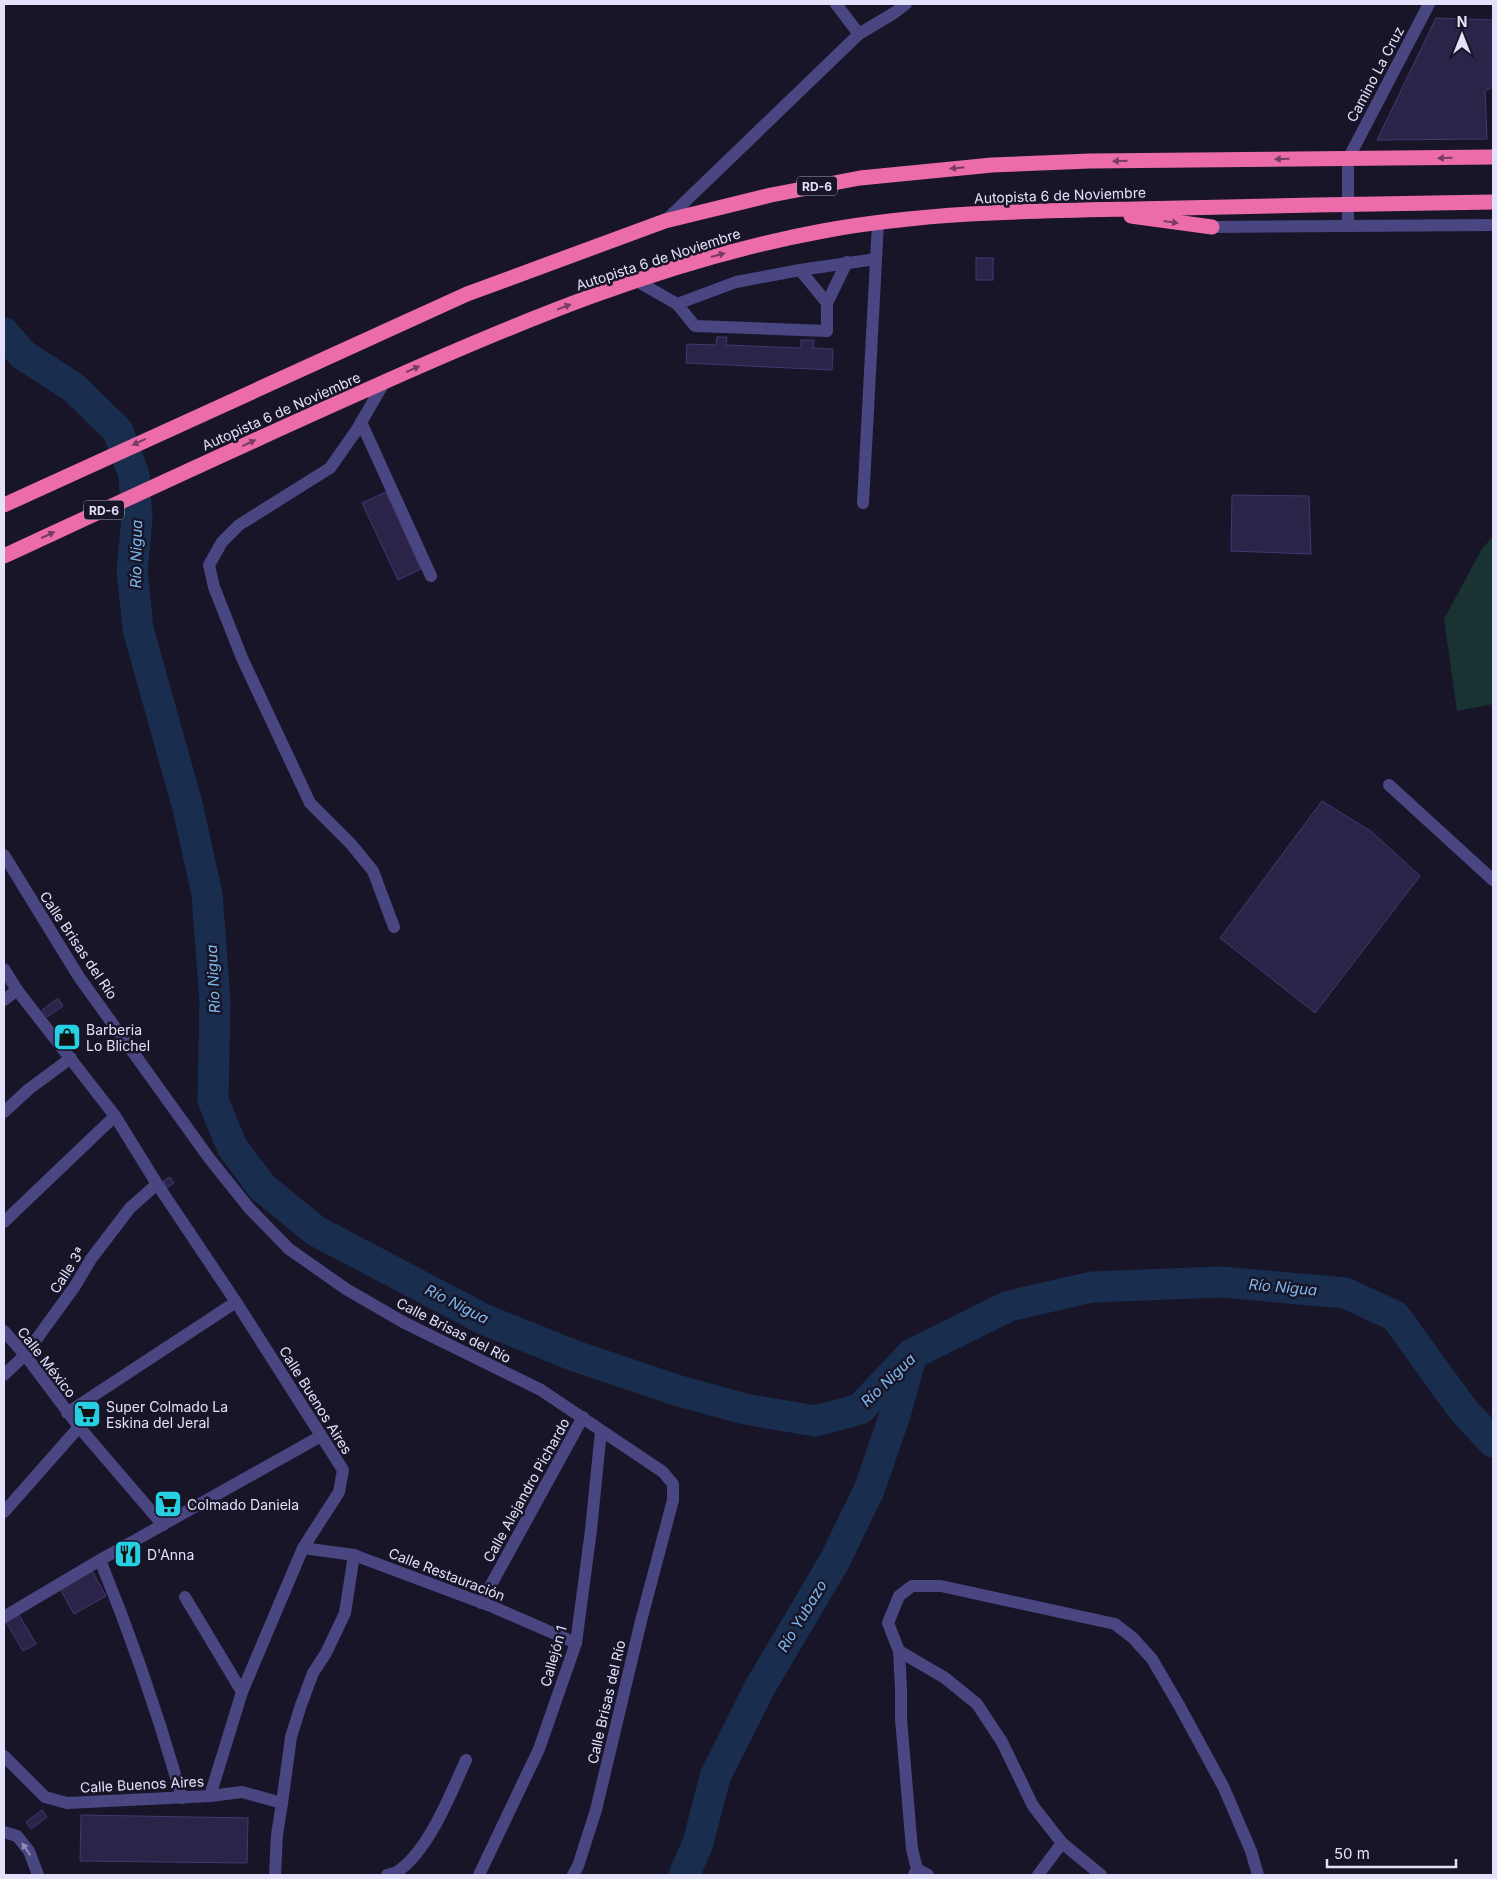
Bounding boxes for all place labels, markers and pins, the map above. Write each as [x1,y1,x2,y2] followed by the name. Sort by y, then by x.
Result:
[86,1021,150,1054] place label: Barberia Lo Blichel
[52,1022,82,1052] shop icon: Barberia Lo Blichel
[106,1398,228,1431] place label: Super Colmado La Eskina del Jeral
[72,1399,102,1429] supermarket icon: Super Colmado La Eskina del Jeral
[153,1489,183,1519] supermarket icon: Colmado Daniela
[187,1496,299,1513] place label: Colmado Daniela
[113,1539,143,1569] restaurant icon: D'Anna
[147,1546,194,1563] place label: D'Anna

